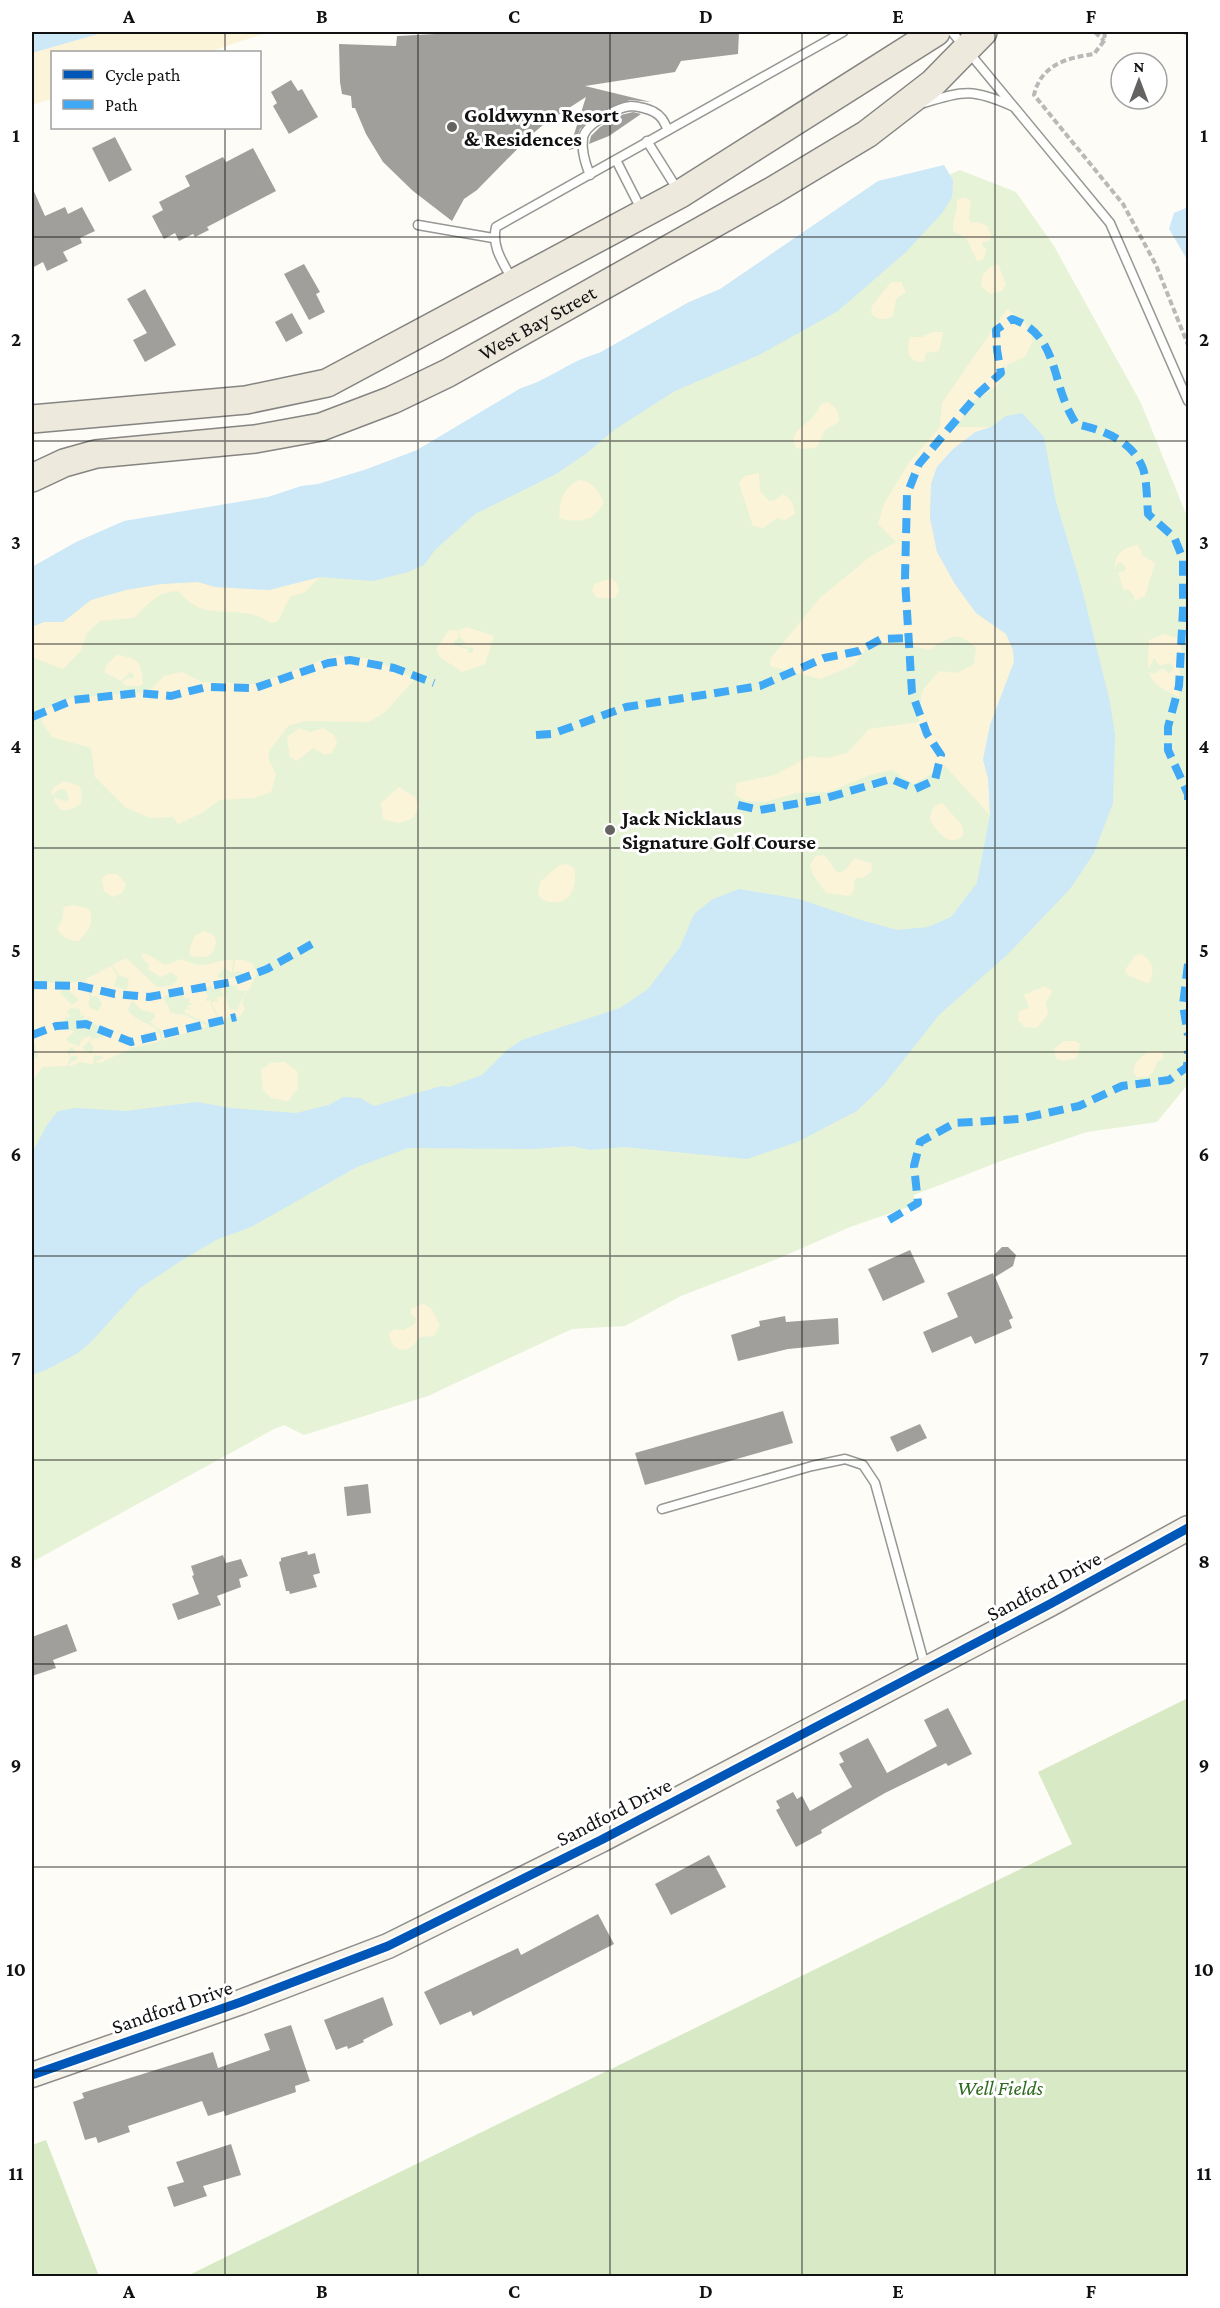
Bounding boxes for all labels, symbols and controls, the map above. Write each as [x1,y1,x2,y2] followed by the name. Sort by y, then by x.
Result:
[122,5,136,27] text: A
[316,5,328,27] text: B
[508,5,520,27] text: C
[699,5,713,27] text: D
[892,5,904,27] text: E
[1086,5,1097,27] text: F
[51,51,261,129] legend
[1109,51,1169,111] north arrow
[1134,58,1145,75] text: N
[105,65,181,85] text: Cycle path
[105,95,138,115] text: Path
[464,103,619,151] place label: Goldwynn Resort & Residences
[445,120,459,134] marker: Goldwynn Resort & Residences
[12,124,20,146] text: 1
[1200,124,1208,146] text: 1
[474,280,601,365] street label: West Bay Street
[11,328,21,350] text: 2
[1199,328,1209,350] text: 2
[11,531,21,553] text: 3
[1199,531,1209,553] text: 3
[11,735,22,757] text: 4
[1199,735,1210,757] text: 4
[620,806,816,854] place label: Jack Nicklaus Signature Golf Course
[603,823,617,837] marker: Jack Nicklaus Signature Golf Course
[11,939,21,961] text: 5
[1199,939,1209,961] text: 5
[11,1143,21,1165] text: 6
[1199,1143,1209,1165] text: 6
[11,1347,21,1369] text: 7
[1199,1347,1209,1369] text: 7
[983,1546,1105,1626] street label: Sandford Drive
[10,1550,22,1572] text: 8
[1198,1550,1210,1572] text: 8
[11,1754,21,1776] text: 9
[1199,1754,1209,1776] text: 9
[552,1773,676,1851] street label: Sandford Drive
[6,1958,26,1980] text: 10
[1194,1958,1214,1980] text: 10
[108,1975,236,2039] street label: Sandford Drive
[957,2076,1043,2100] park label: Well Fields
[9,2162,24,2184] text: 11
[1197,2162,1212,2184] text: 11
[122,2280,136,2302] text: A
[316,2280,328,2302] text: B
[508,2280,520,2302] text: C
[699,2280,713,2302] text: D
[892,2280,904,2302] text: E
[1086,2280,1097,2302] text: F

